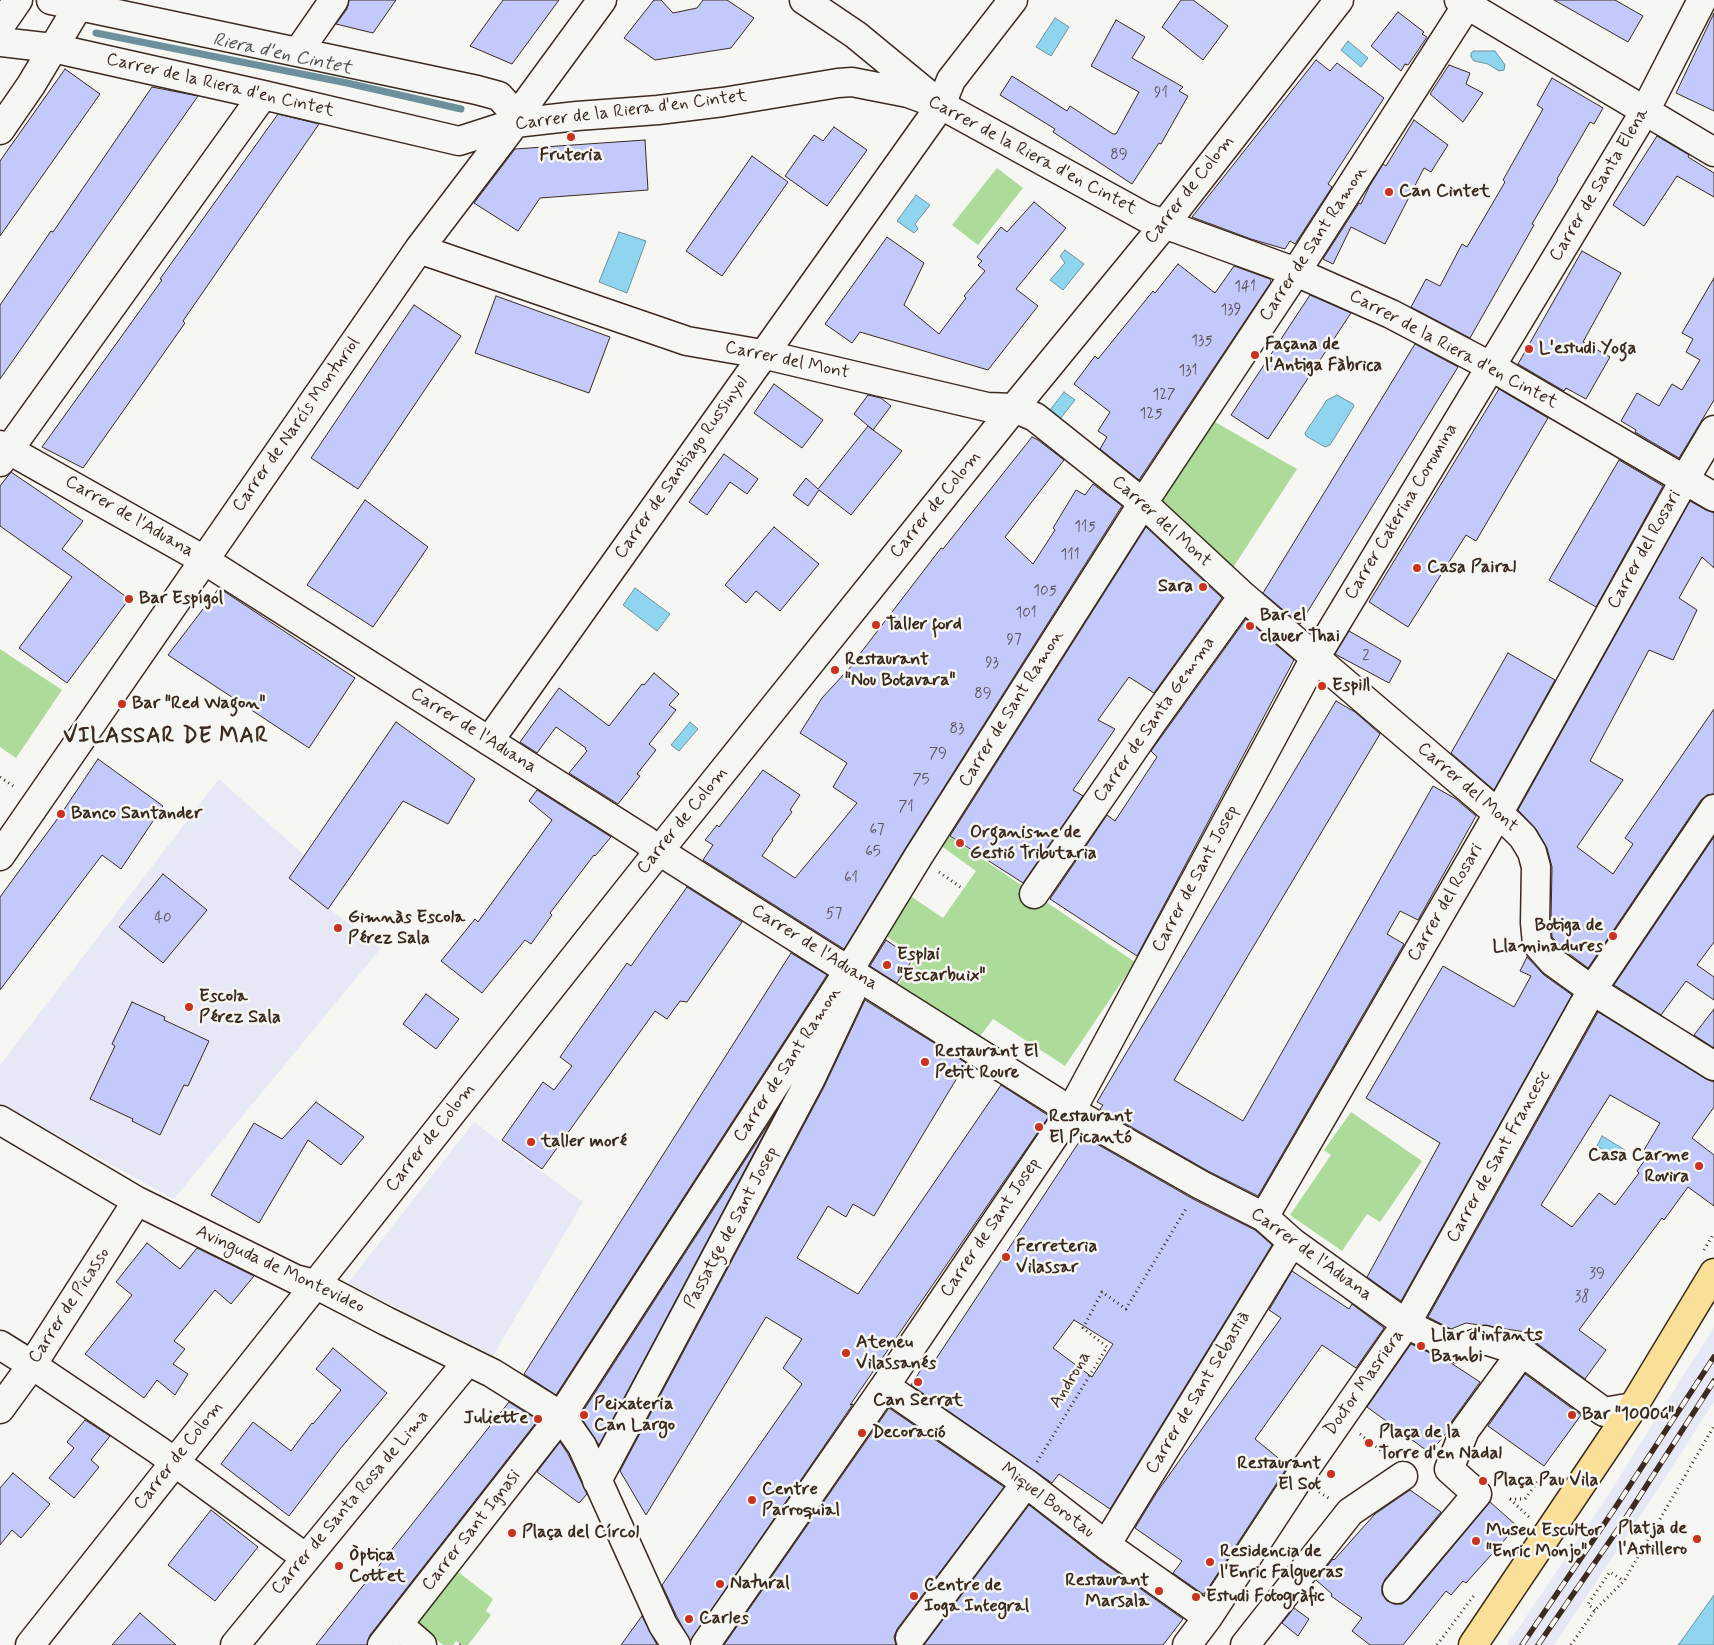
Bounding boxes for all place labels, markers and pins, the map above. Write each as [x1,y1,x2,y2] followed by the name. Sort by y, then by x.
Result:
[565,131,577,143] marker: Fruteria
[540,145,602,167] place label: Fruteria
[1399,181,1490,203] place label: Can Cintet
[1383,186,1395,198] marker: Can Cintet
[1265,334,1382,376] place label: Façana de l'Antiga Fàbrica
[1539,338,1636,360] place label: L'estudi Yoga
[1523,343,1535,355] marker: L'estudi Yoga
[1249,349,1261,361] marker: Façana de l'Antiga Fàbrica
[1427,557,1516,579] place label: Casa Pairal
[1411,562,1423,574] marker: Casa Pairal
[1158,576,1193,598] place label: Sara
[1197,581,1209,593] marker: Sara
[139,588,223,610] place label: Bar Espígol
[123,593,135,605] marker: Bar Espígol
[1260,605,1340,648] place label: Bar el clauer Thai
[886,614,962,636] place label: Taller ford
[870,619,882,631] marker: Taller ford
[1244,620,1256,632] marker: Bar el clauer Thai
[845,649,955,692] place label: Restaurant "Nou Botavara"
[829,664,841,676] marker: Restaurant "Nou Botavara"
[1332,675,1371,697] place label: Espill
[1316,680,1328,692] marker: Espill
[132,693,265,715] place label: Bar "Red Wagon"
[116,698,128,710] marker: Bar "Red Wagon"
[71,803,202,825] place label: Banco Santander
[55,808,67,820] marker: Banco Santander
[970,822,1097,864] place label: Organisme de Gestió Tributaria
[954,837,966,849] marker: Organisme de Gestió Tributaria
[348,907,465,950] place label: Gimnàs Escola Pérez Sala
[1493,915,1603,958] place label: Botiga de Llaminadures
[332,922,344,934] marker: Gimnàs Escola Pérez Sala
[1607,930,1619,942] marker: Botiga de Llaminadures
[897,944,985,986] place label: Esplai "Escarbuix"
[881,959,893,971] marker: Esplai "Escarbuix"
[199,986,281,1028] place label: Escola Pérez Sala
[183,1001,195,1013] marker: Escola Pérez Sala
[935,1041,1039,1084] place label: Restaurant El Petit Roure
[919,1056,931,1068] marker: Restaurant El Petit Roure
[1049,1106,1133,1148] place label: Restaurant El Picantó
[1033,1121,1045,1133] marker: Restaurant El Picantó
[541,1131,627,1153] place label: taller moré
[525,1136,537,1148] marker: taller moré
[1588,1145,1689,1188] place label: Casa Carme Rovira
[1693,1160,1705,1172] marker: Casa Carme Rovira
[1016,1236,1097,1278] place label: Ferreteria Vilassar
[1000,1251,1012,1263] marker: Ferreteria Vilassar
[1431,1325,1543,1368] place label: Llar d'infants Bambi
[856,1332,936,1375] place label: Ateneu Vilassanés
[1415,1340,1427,1352] marker: Llar d'infants Bambi
[840,1347,852,1359] marker: Ateneu Vilassanés
[912,1376,924,1388] marker: Can Serrat
[873,1390,963,1412] place label: Can Serrat
[594,1394,675,1436] place label: Peixateria Can Largo
[1582,1404,1674,1426] place label: Bar "1000ú"
[463,1408,528,1430] place label: Juliette
[578,1409,590,1421] marker: Peixateria Can Largo
[1566,1409,1578,1421] marker: Bar "1000ú"
[532,1413,544,1425] marker: Juliette
[872,1422,946,1444] place label: Decoració
[1379,1422,1502,1465] place label: Plaça de la Torre d'en Nadal
[856,1427,868,1439] marker: Decoració
[1363,1437,1375,1449] marker: Plaça de la Torre d'en Nadal
[1237,1453,1321,1496] place label: Restaurant El Sot
[1325,1468,1337,1480] marker: Restaurant El Sot
[1493,1470,1598,1492] place label: Plaça Pau Vila
[1477,1475,1489,1487] marker: Plaça Pau Vila
[762,1479,840,1522] place label: Centre Parroquial
[746,1494,758,1506] marker: Centre Parroquial
[1618,1518,1687,1560] place label: Platja de l'Astillero
[1486,1520,1602,1562] place label: Museu Escultor "Enric Monjo"
[522,1522,639,1544] place label: Plaça del Círcol
[506,1527,518,1539] marker: Plaça del Círcol
[1691,1533,1703,1545] marker: Platja de l'Astillero
[1470,1535,1482,1547] marker: Museu Escultor "Enric Monjo"
[1220,1541,1343,1584] place label: Residencia de l'Enric Falgueras
[349,1545,405,1588] place label: Òptica Cottet
[1204,1556,1216,1568] marker: Residencia de l'Enric Falgueras
[333,1560,345,1572] marker: Òptica Cottet
[1065,1570,1149,1612] place label: Restaurant Marsala
[730,1573,790,1595] place label: Natural
[924,1575,1029,1618] place label: Centre de Ioga Integral
[714,1578,726,1590] marker: Natural
[1153,1585,1165,1597] marker: Restaurant Marsala
[1206,1586,1325,1608] place label: Estudi Fotogràfic
[908,1590,920,1602] marker: Centre de Ioga Integral
[1190,1591,1202,1603] marker: Estudi Fotogràfic
[699,1608,749,1630] place label: Carles
[683,1613,695,1625] marker: Carles

